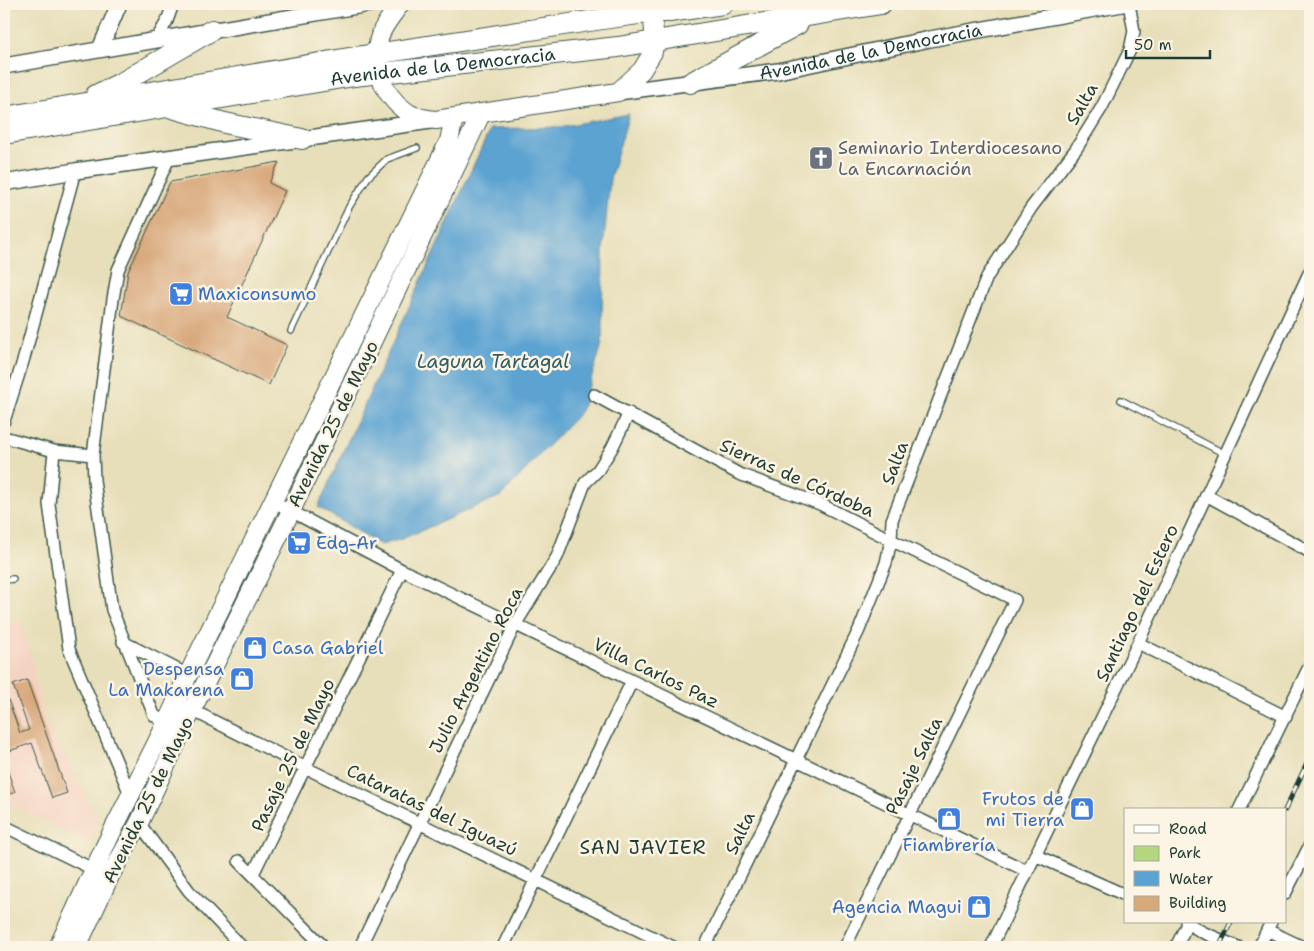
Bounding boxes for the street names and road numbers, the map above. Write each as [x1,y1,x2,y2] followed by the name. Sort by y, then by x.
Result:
[758,18,984,85] street label: Avenida de la Democracia
[328,42,557,92] street label: Avenida de la Democracia
[1060,79,1104,129] street label: Salta
[282,337,384,511] street label: Avenida 25 de Mayo
[716,433,878,523] street label: Sierras de Córdoba
[876,438,914,488] street label: Salta
[1090,520,1184,686] street label: Santiago del Estero
[424,583,528,757] street label: Julio Argentino Roca
[589,632,723,714] street label: Villa Carlos Paz
[245,674,341,836] street label: Pasaje 25 de Mayo
[97,713,199,887] street label: Avenida 25 de Mayo
[880,713,948,819] street label: Pasaje Salta
[343,758,521,862] street label: Cataratas del Iguazú
[719,808,761,858] street label: Salta

